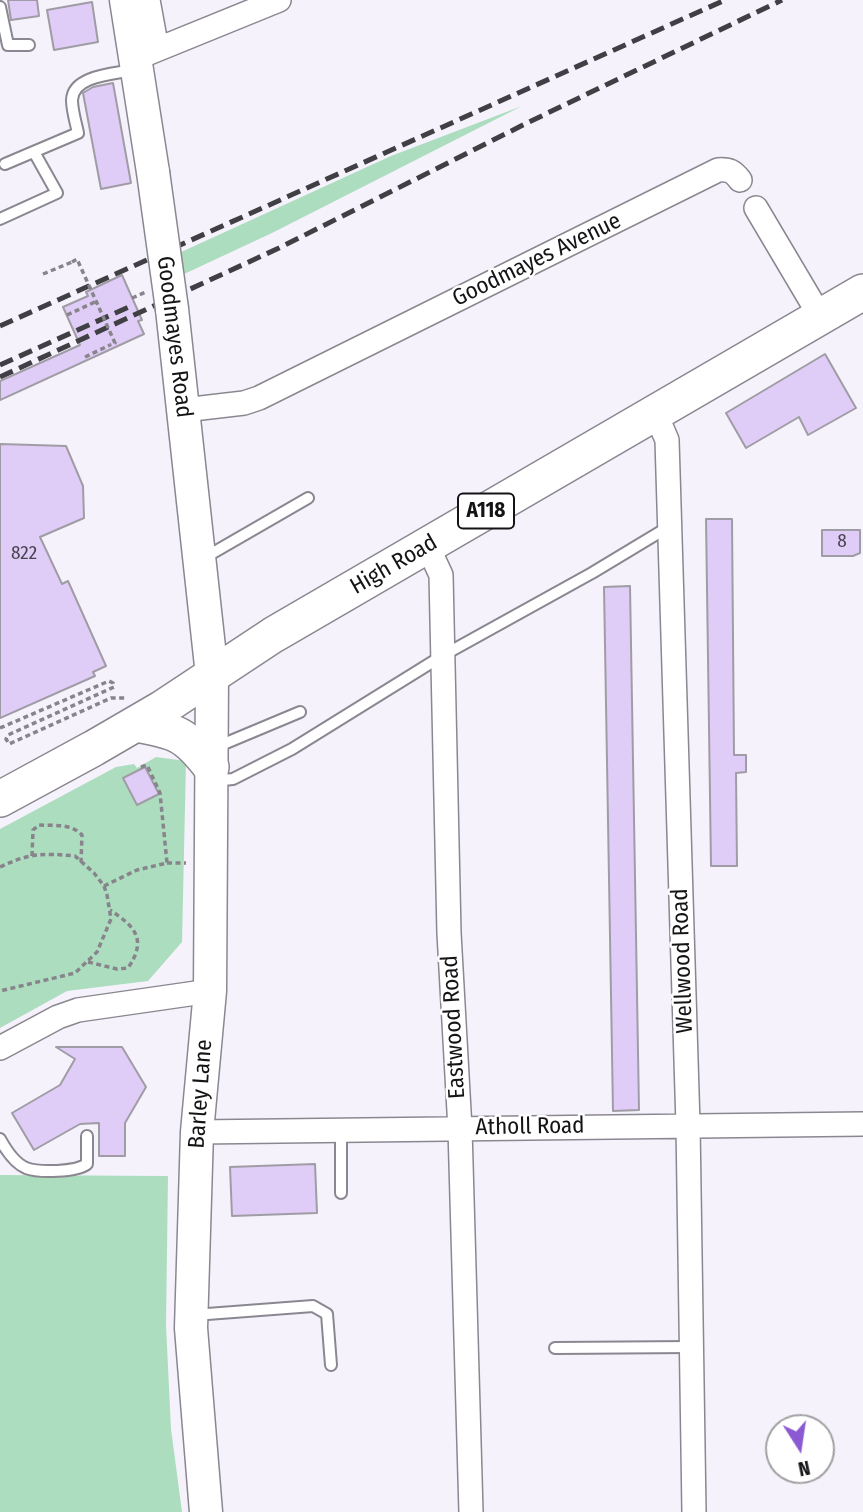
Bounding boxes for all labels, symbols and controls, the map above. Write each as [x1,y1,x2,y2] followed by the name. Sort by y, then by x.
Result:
[448,207,626,313] street label: Goodmayes Avenue
[150,255,198,419] street label: Goodmayes Road
[458,494,514,528] road number: A118
[346,529,442,601] street label: High Road
[837,531,847,553] house number: 8
[11,543,37,565] house number: 822
[667,888,699,1034] street label: Wellwood Road
[436,955,472,1099] street label: Eastwood Road
[183,1038,219,1150] street label: Barley Lane
[475,1112,585,1142] street label: Atholl Road
[765,1414,835,1484] north arrow
[796,1456,812,1481] text: N

